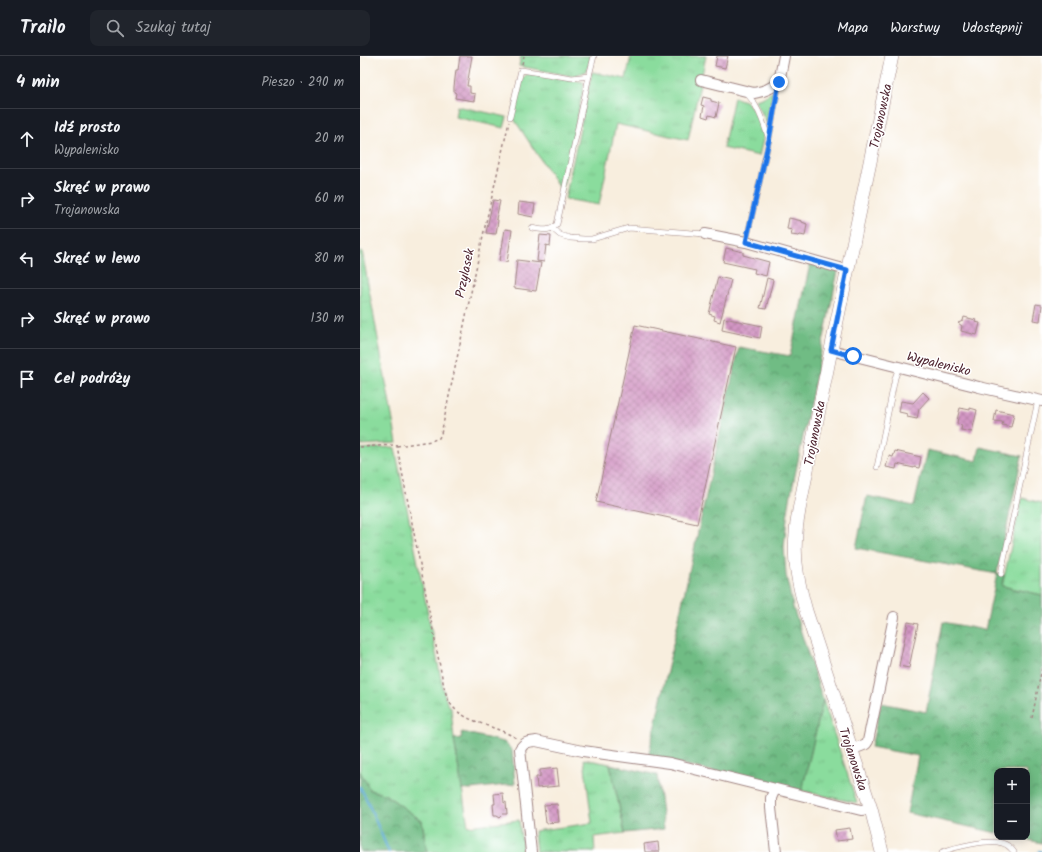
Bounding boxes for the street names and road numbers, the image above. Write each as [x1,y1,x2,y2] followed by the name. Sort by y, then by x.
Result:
[864,82,899,151] street label: Trojanowska
[450,246,481,300] street label: Przylasek
[904,346,973,383] street label: Wypalenisko
[799,399,832,468] street label: Trojanowska
[832,725,873,794] street label: Trojanowska

